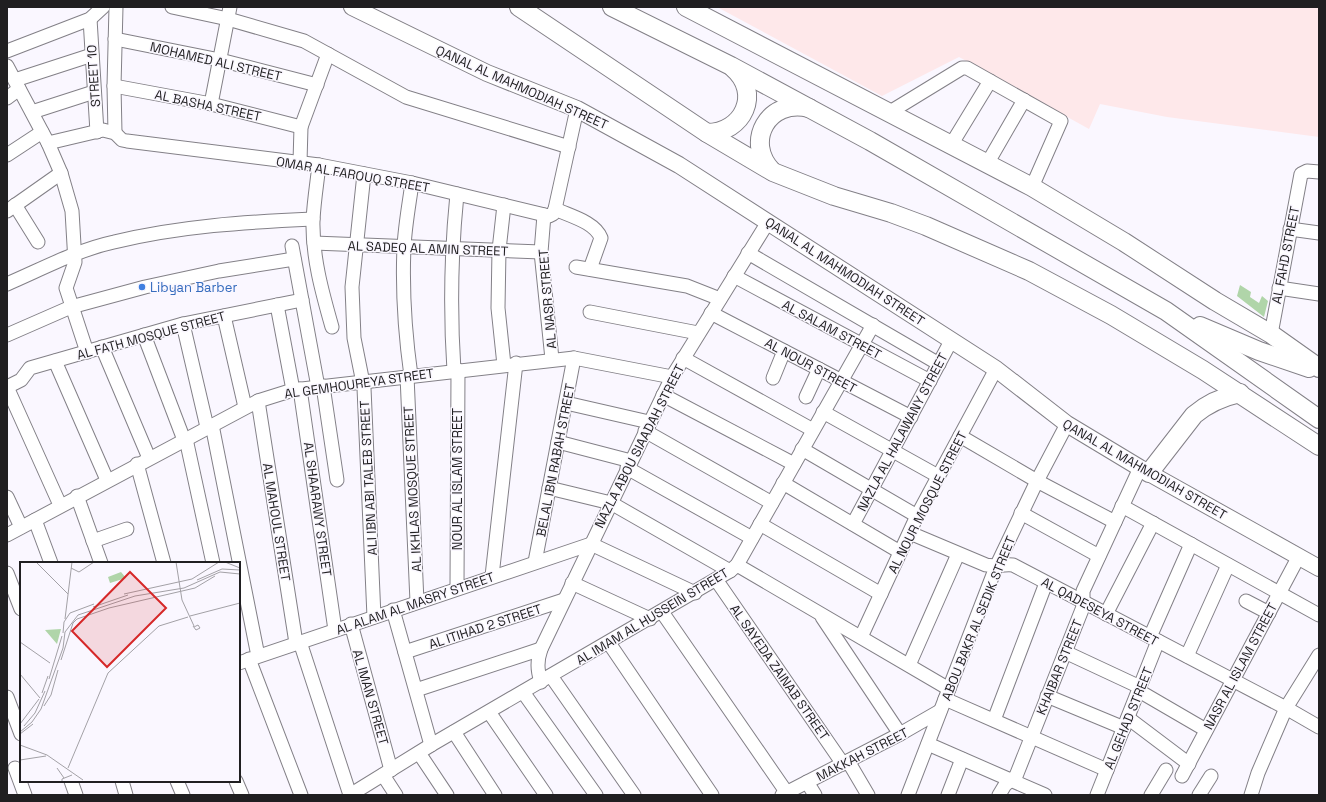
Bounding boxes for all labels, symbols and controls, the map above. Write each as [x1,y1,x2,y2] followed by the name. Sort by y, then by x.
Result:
[148,38,284,85] street label: MOHAMED ALI STREET
[433,42,611,133] street label: QANAL AL MAHMODIAH STREET
[83,44,104,108] street label: STREET 10
[153,86,263,125] street label: AL BASHA STREET
[275,153,431,196] street label: OMAR AL FAROUQ STREET
[1268,204,1303,305] street label: AL FAHD STREET
[762,213,928,330] street label: QANAL AL MAHMODIAH STREET
[347,237,509,260] street label: AL SADEQ AL AMIN STREET
[535,248,560,350] street label: AL NASR STREET
[150,279,237,296] place label: Libyan Barber
[137,282,147,292] marker: Libyan Barber
[779,296,885,363] street label: AL SALAM STREET
[75,307,228,364] street label: AL FATH MOSQUE STREET
[762,334,860,397] street label: AL NOUR STREET
[853,350,952,514] street label: NAZLA AL HALAWANY STREET
[591,361,688,531] street label: NAZLA ABOU SIAADAH STREET
[283,365,435,402] street label: AL GEMHOUREYA STREET
[532,382,579,538] street label: BELAL IBN RABAH STREET
[356,400,381,556] street label: ALI IBN ABI TALEB STREET
[400,405,425,572] street label: AL IKHLAS MOSQUE STREET
[449,407,466,550] street label: NOUR AL ISLAM STREET
[1060,415,1230,524] street label: QANAL AL MAHMODIAH STREET
[884,428,971,576] street label: AL NOUR MOSQUE STREET
[300,441,335,578] street label: AL SHAARAWY STREET
[259,462,294,583] street label: AL MAHOUL STREET
[938,533,1019,703] street label: ABOU BAKR AL SEDIK STREET
[20,562,240,782] inset map
[573,564,732,669] street label: AL IMAM AL HUSSEIN STREET
[334,568,497,639] street label: AL ALAM AL MASRY STREET
[1038,573,1162,650] street label: AL QADESEYA STREET
[426,600,544,653] street label: AL ITIHAD 2 STREET
[1200,600,1281,733] street label: NASR AL ISLAM STREET
[726,601,833,744] street label: AL SAYEDA ZAINAB STREET
[1033,616,1087,718] street label: KHAIBAR STREET
[349,647,392,747] street label: AL IMAN STREET
[1100,664,1157,772] street label: AL GEHAD STREET
[813,724,911,785] street label: MAKKAH STREET

